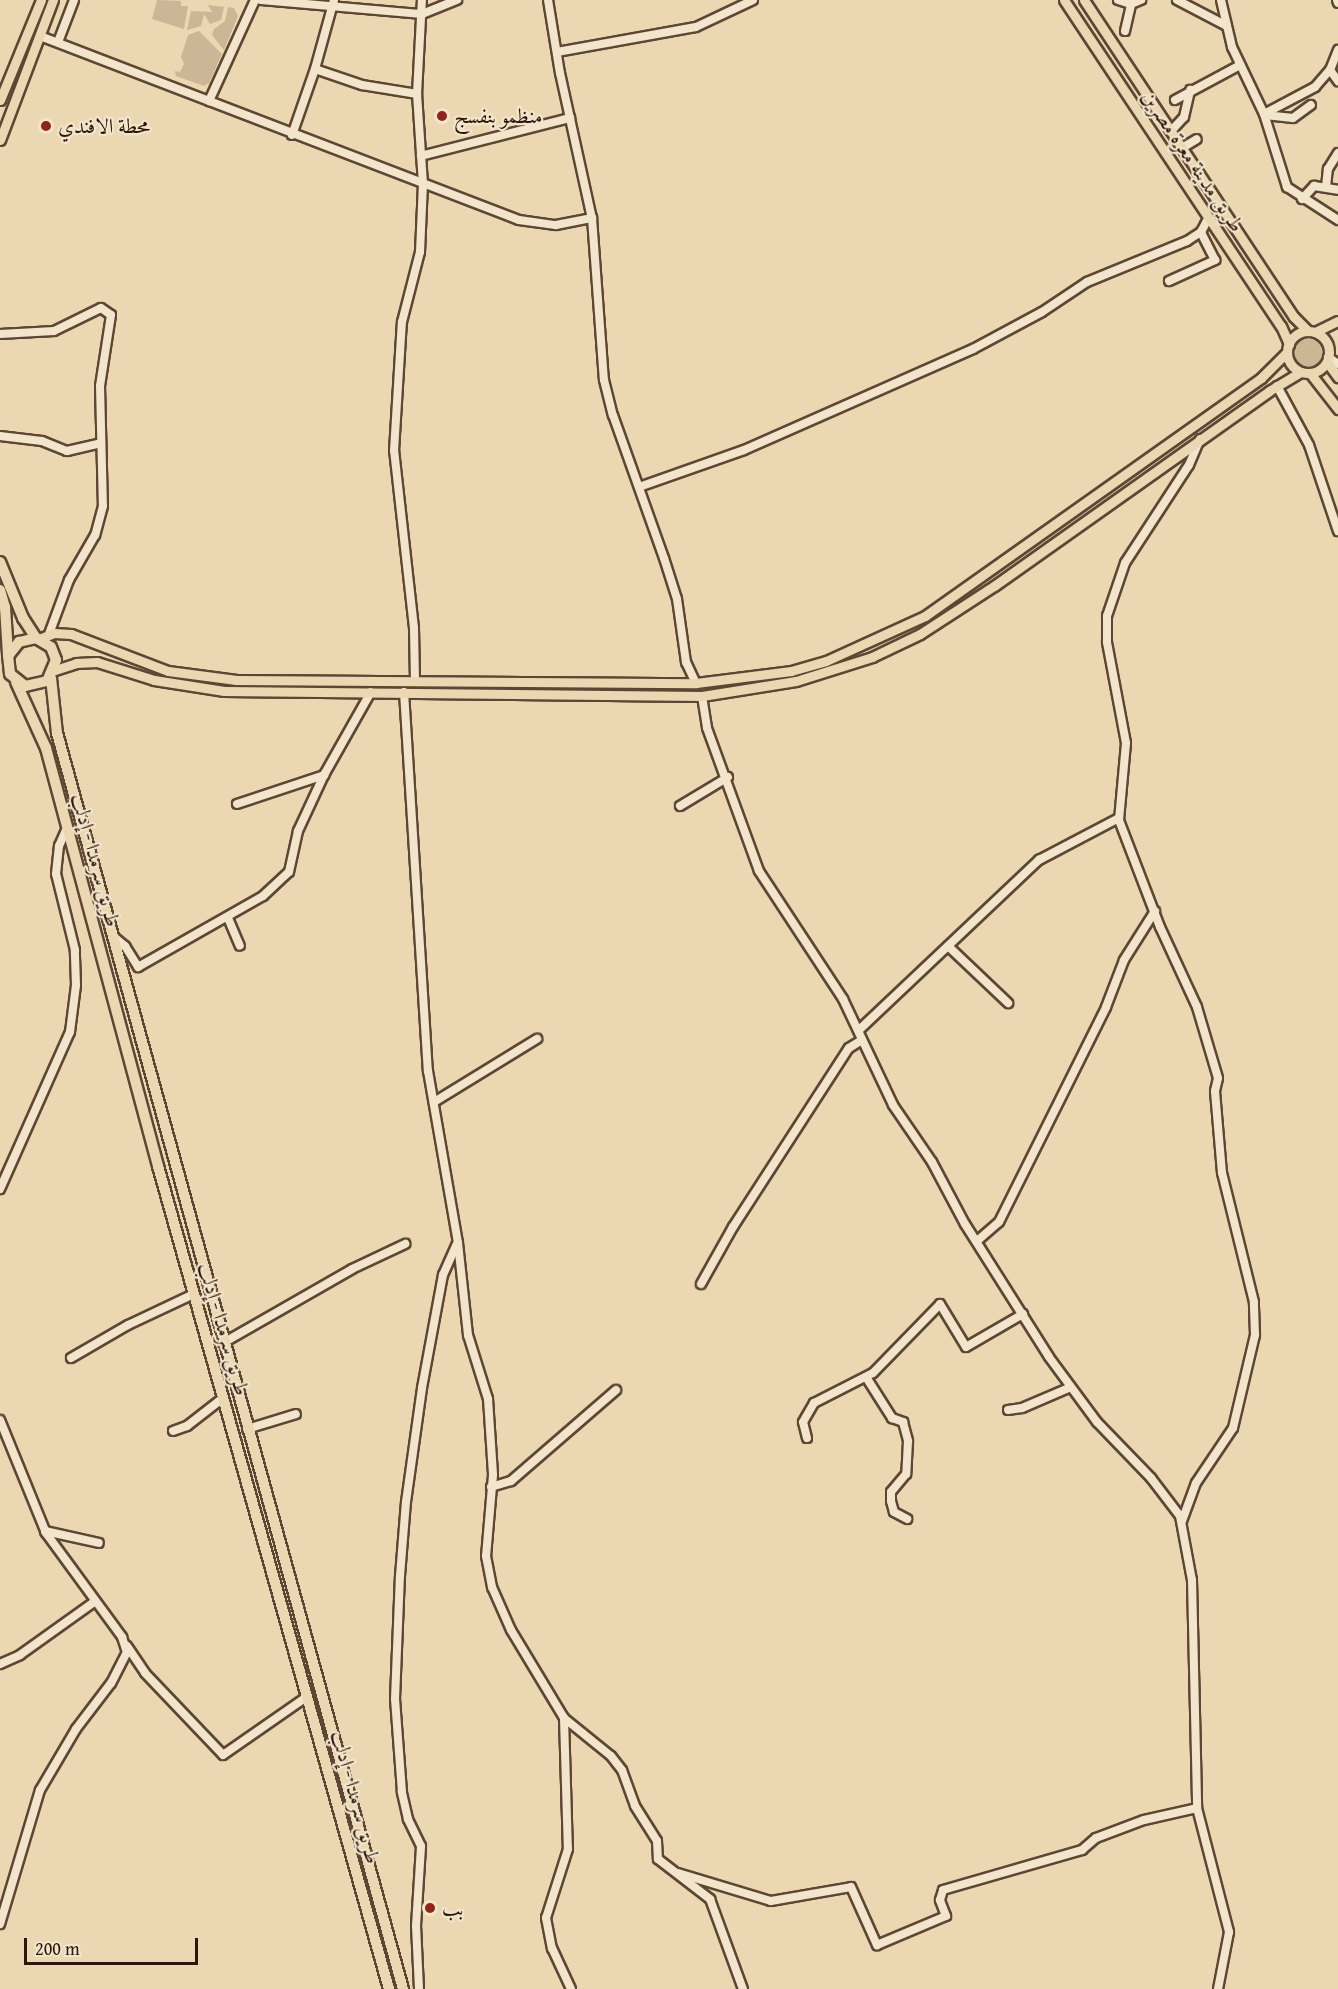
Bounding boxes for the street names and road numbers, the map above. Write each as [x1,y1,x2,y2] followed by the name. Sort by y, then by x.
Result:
[1136,85,1250,237] street label: طريق مدينة معرة مصرين
[66,790,126,930] street label: طريق سرمدا - إدلب
[193,1260,255,1398] street label: طريق سرمدا - إدلب
[326,1727,386,1867] street label: طريق سرمدا - إدلب

